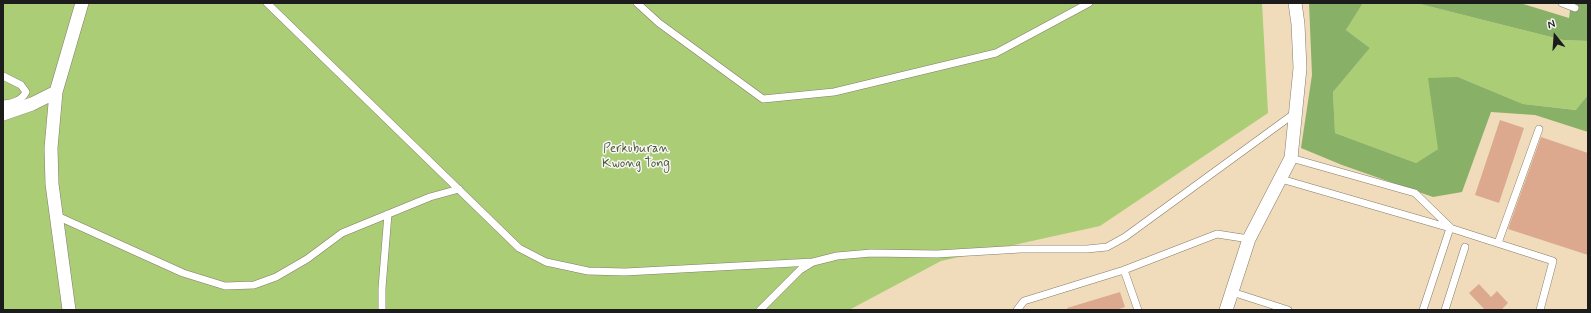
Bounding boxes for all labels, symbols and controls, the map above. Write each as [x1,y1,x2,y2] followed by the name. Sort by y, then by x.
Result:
[1535,16,1575,56] north arrow
[1546,17,1557,32] text: N
[602,141,670,172] park label: Perkuburan Kwong Tong

